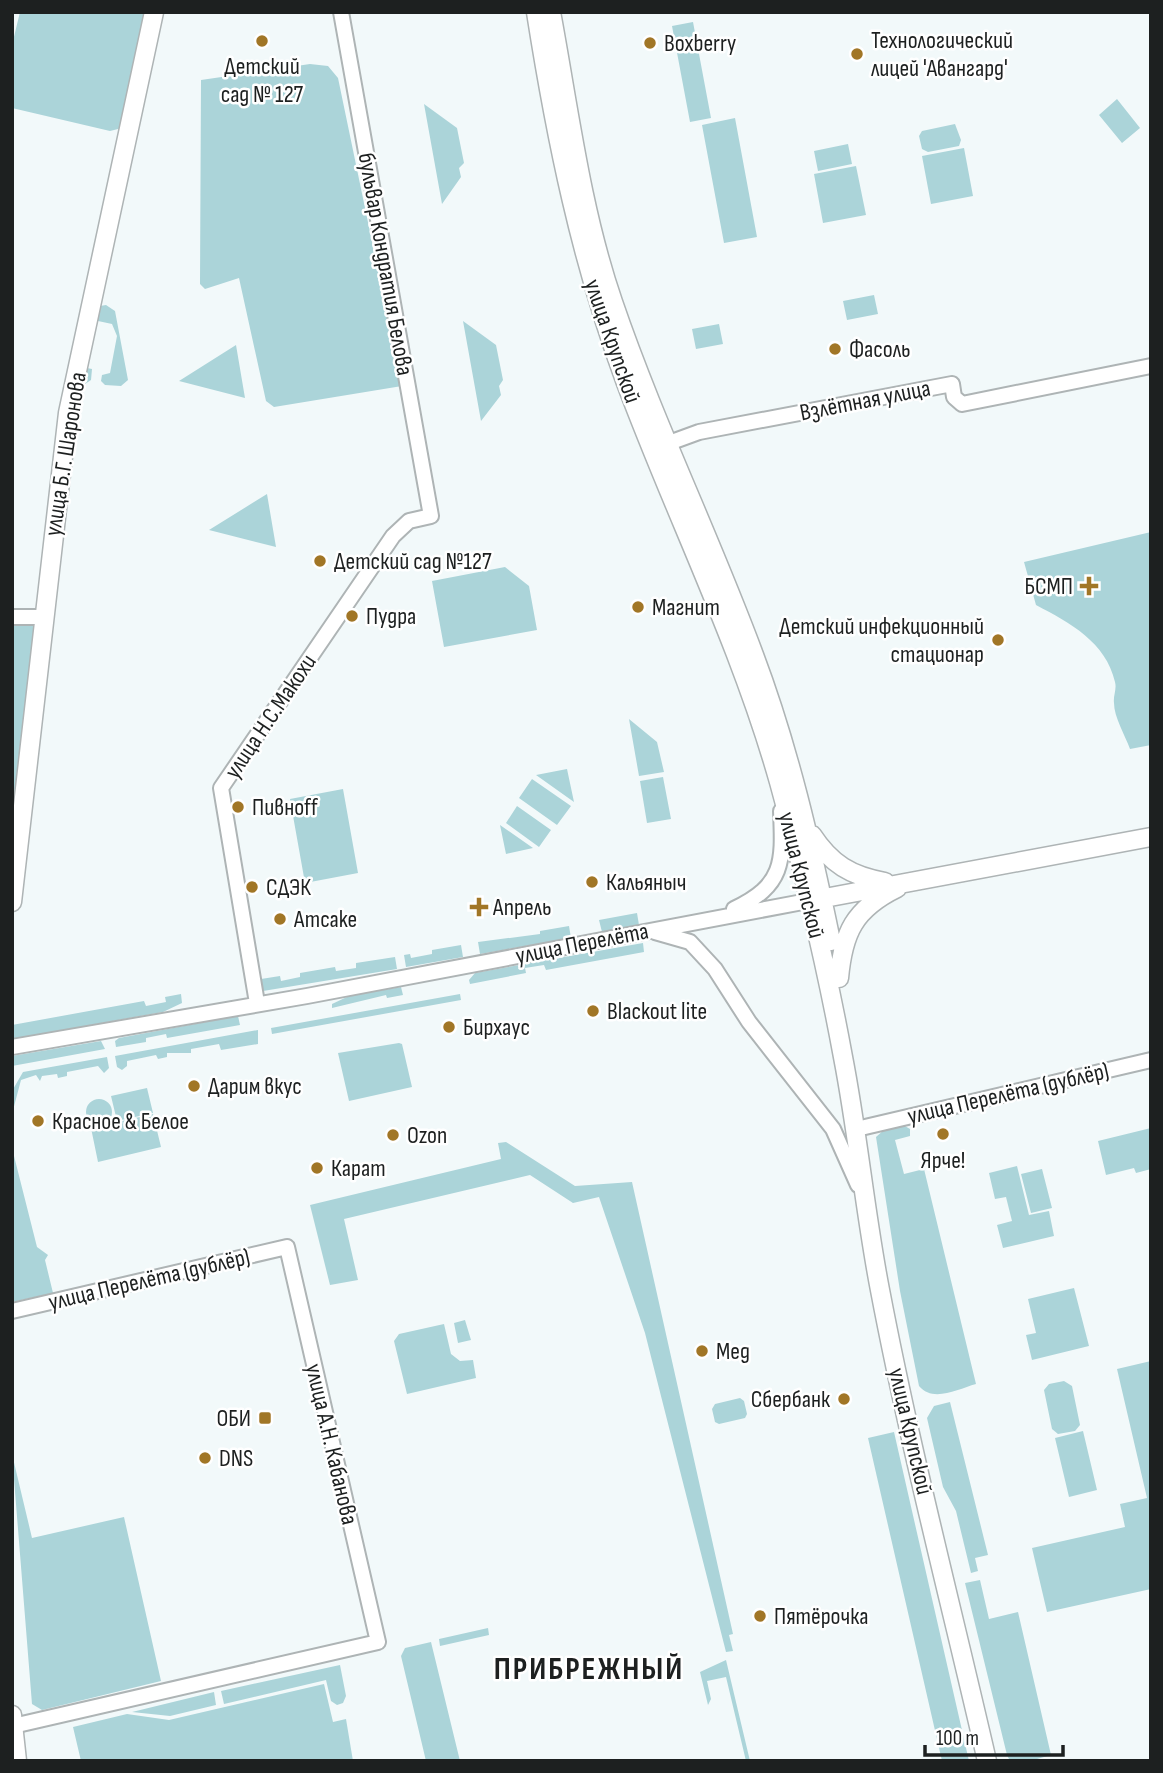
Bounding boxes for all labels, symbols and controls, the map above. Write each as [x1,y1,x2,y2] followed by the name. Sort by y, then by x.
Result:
[871,26,1013,83] place label: Технологический лицей 'Авангард'
[664,29,736,58] place label: Boxberry
[254,33,270,49] marker: Детский сад № 127
[642,35,658,51] marker: Boxberry
[849,46,865,62] marker: Технологический лицей 'Авангард'
[221,52,304,109] place label: Детский сад № 127
[352,150,419,378] street label: бульвар Кондратия Белова
[578,275,647,407] street label: улица Крупской
[849,335,911,364] place label: Фасоль
[827,341,843,357] marker: Фасоль
[38,370,93,538] street label: улица Б.Г. Шаронова
[797,374,933,427] street label: Взлётная улица
[334,547,492,576] place label: Детский сад №127
[312,553,328,569] marker: Детский сад №127
[1024,572,1073,601] place label: БСМП
[1079,576,1099,596] marker: БСМП
[652,593,720,622] place label: Магнит
[630,599,646,615] marker: Магнит
[366,602,416,631] place label: Пудра
[344,608,360,624] marker: Пудра
[779,612,984,669] place label: Детский инфекционный стационар
[990,632,1006,648] marker: Детский инфекционный стационар
[218,649,323,784] street label: улица Н.С.Макохи
[252,793,318,822] place label: Пивнoff
[230,799,246,815] marker: Пивнoff
[772,809,831,941] street label: улица Крупской
[606,868,686,897] place label: Кальяныч
[266,873,311,902] place label: СДЭК
[584,874,600,890] marker: Кальяныч
[244,879,260,895] marker: СДЭК
[492,893,551,922] place label: Апрель
[471,899,487,915] marker: Апрель
[293,905,357,934] place label: Amcake
[272,911,288,927] marker: Amcake
[513,916,651,971] street label: улица Перелёта
[607,997,707,1026] place label: Blackout lite
[585,1003,601,1019] marker: Blackout lite
[463,1013,530,1042] place label: Бирхаус
[441,1019,457,1035] marker: Бирхаус
[904,1056,1112,1131] street label: улица Перелёта (дублёр)
[208,1072,302,1101] place label: Дарим вкус
[186,1078,202,1094] marker: Дарим вкус
[52,1107,189,1136] place label: Красное & Белое
[30,1113,46,1129] marker: Красное & Белое
[407,1121,447,1150] place label: Ozon
[935,1126,951,1142] marker: Ярче!
[385,1127,401,1143] marker: Ozon
[921,1146,965,1175] place label: Ярче!
[331,1154,386,1183] place label: Карат
[309,1160,325,1176] marker: Карат
[45,1242,253,1317] street label: улица Перелёта (дублёр)
[716,1337,750,1366] place label: Мед
[694,1343,710,1359] marker: Мед
[299,1361,364,1528] street label: улица А.Н. Кабанова
[882,1365,939,1497] street label: улица Крупской
[751,1385,831,1414] place label: Сбербанк
[836,1391,852,1407] marker: Сбербанк
[216,1404,251,1433] place label: ОБИ
[257,1410,273,1426] marker: ОБИ
[219,1444,253,1473] place label: DNS
[197,1450,213,1466] marker: DNS
[774,1602,868,1631] place label: Пятёрочка
[752,1608,768,1624] marker: Пятёрочка
[494,1650,684,1689] district label: ПРИБРЕЖНЫЙ
[925,1714,1063,1758] scale bar
[936,1726,979,1751] text: 100 m

